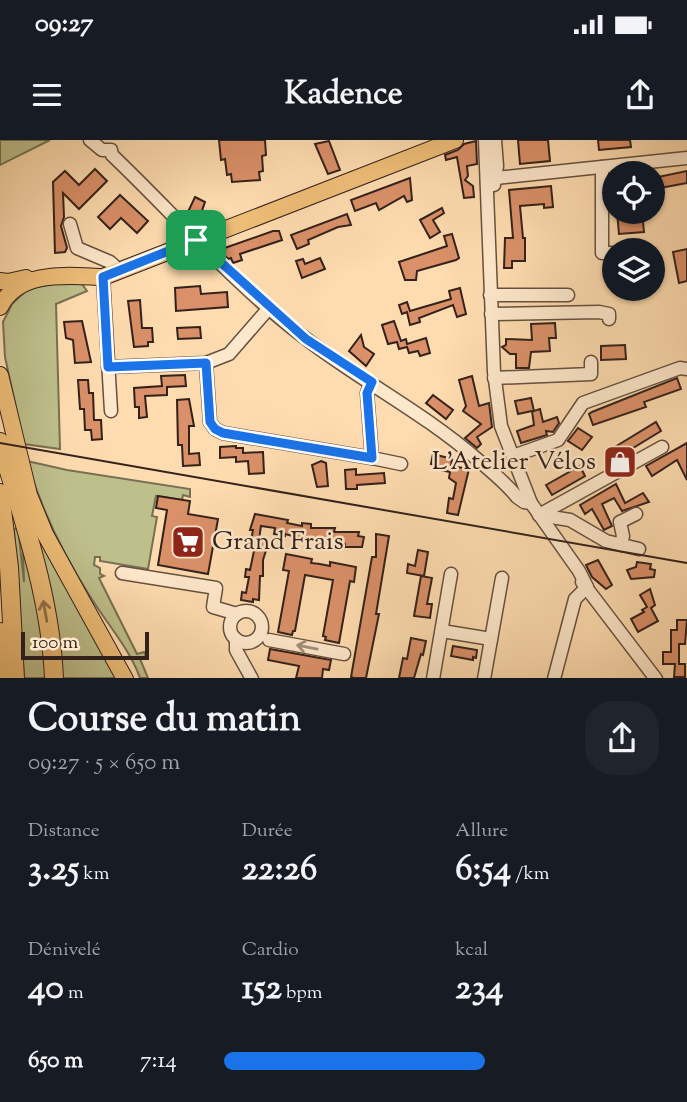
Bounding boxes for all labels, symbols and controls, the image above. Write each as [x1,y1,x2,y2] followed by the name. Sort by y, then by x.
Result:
[35,6,93,43] text: 09:27
[284,72,403,118] text: Kadence
[28,76,66,114] icon: menu
[621,76,659,114] icon: share
[602,161,665,301] map controls
[602,161,665,224] button: locate
[166,210,226,270] pin
[177,221,215,259] icon: arrive
[602,238,665,301] button: layers
[601,443,639,481] shop icon: L'Atelier Vélos
[432,444,596,481] place label: L'Atelier Vélos
[169,523,207,561] supermarket icon: Grand Frais
[212,524,344,561] place label: Grand Frais
[38,600,51,623] one-way arrow
[21,629,149,661] scale bar
[32,630,78,657] text: 100 m
[296,639,319,653] one-way arrow
[28,694,301,748] text: Course du matin
[585,701,659,775] button: share
[28,747,180,780] text: 09:27 · 5 × 650 m
[28,818,100,845] text: Distance
[242,818,292,845] text: Durée
[455,818,508,845] text: Allure
[28,845,79,896] text: 3.25
[242,845,317,896] text: 22:26
[455,845,511,896] text: 6:54
[79,861,109,888] text: km
[511,861,550,888] text: /km
[28,937,101,964] text: Dénivelé
[242,937,299,964] text: Cardio
[455,937,488,964] text: kcal
[28,964,64,1015] text: 40
[242,964,282,1015] text: 152
[455,964,504,1015] text: 234
[64,980,84,1007] text: m
[282,980,322,1007] text: bpm
[28,1045,83,1078] text: 650 m
[140,1045,177,1078] text: 7:14

